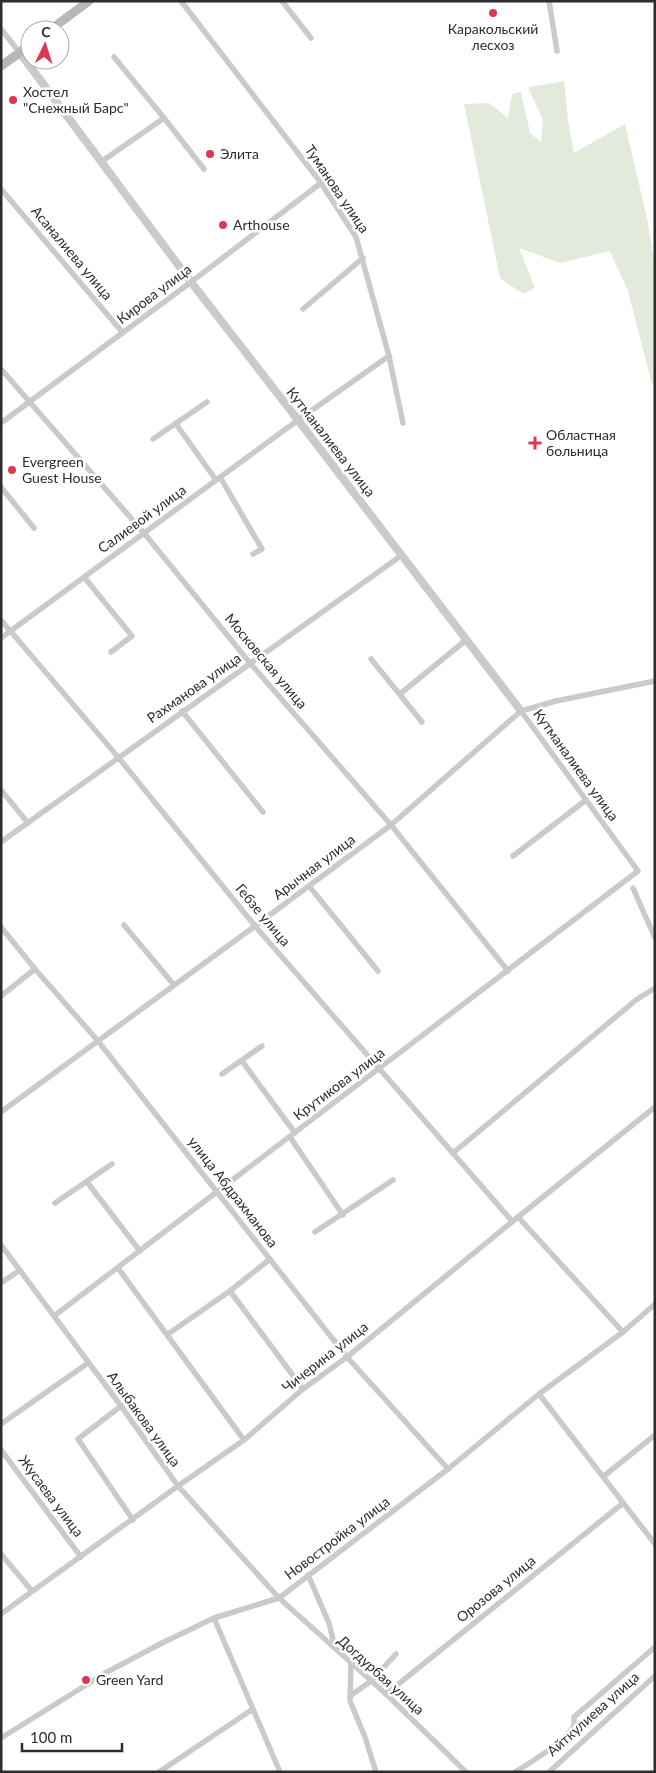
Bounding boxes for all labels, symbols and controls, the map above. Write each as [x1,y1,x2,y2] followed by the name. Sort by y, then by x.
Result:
[487,7,499,19] marker: Каракольский лесхоз
[20,20,70,70] north arrow
[448,20,538,53] place label: Каракольский лесхоз
[41,23,52,40] text: С
[23,83,129,116] place label: Хостел "Снежный Барс"
[7,94,19,106] marker: Хостел "Снежный Барс"
[302,141,373,236] street label: Туманова улица
[220,145,259,162] place label: Элита
[204,148,216,160] marker: Элита
[28,202,117,303] street label: Асаналиева улица
[233,216,290,233] place label: Arthouse
[217,219,229,231] marker: Arthouse
[113,260,194,327] street label: Кирова улица
[283,384,379,500] street label: Кутманалиева улица
[546,426,616,459] place label: Областная больница
[528,436,542,450] marker: Областная больница
[22,453,102,486] place label: Evergreen Guest House
[6,464,18,476] marker: Evergreen Guest House
[94,481,189,556] street label: Салиевой улица
[222,610,311,712] street label: Московская улица
[144,649,244,726] street label: Рахманова улица
[530,705,623,824] street label: Кутманалиева улица
[269,830,358,903] street label: Арычная улица
[232,880,294,949] street label: Гебзе улица
[290,1044,388,1123] street label: Крутикова улица
[185,1133,282,1250] street label: улица Абдрахманова
[278,1318,371,1395] street label: Чичерина улица
[104,1368,185,1470] street label: Алыбакова улица
[15,1452,88,1540] street label: Жусаева улица
[281,1493,393,1583] street label: Новостройка улица
[453,1552,539,1626] street label: Орозова улица
[335,1631,428,1718] street label: Догдурбая улица
[543,1668,642,1759] street label: Айткулиева улица
[96,1671,163,1688] place label: Green Yard
[80,1674,92,1686] marker: Green Yard
[22,1720,122,1752] scale bar
[30,1728,72,1746] text: 100 m

